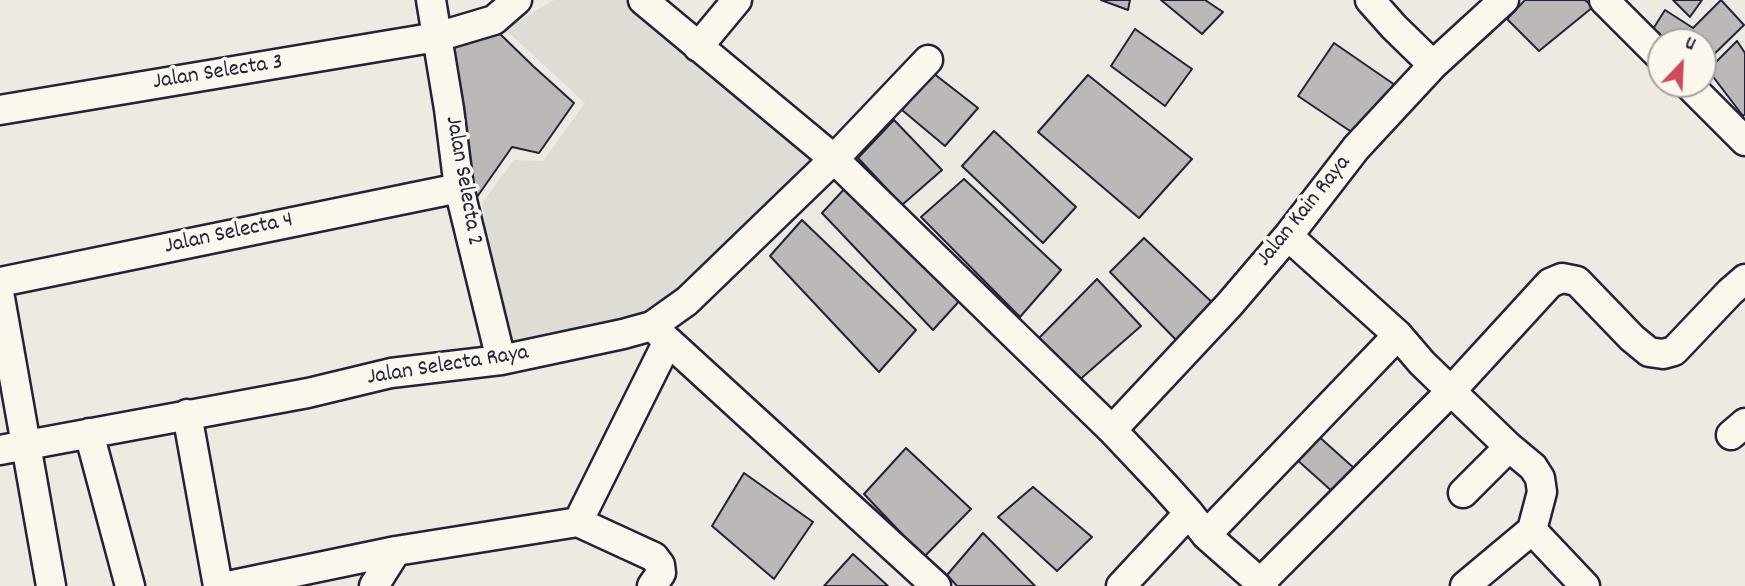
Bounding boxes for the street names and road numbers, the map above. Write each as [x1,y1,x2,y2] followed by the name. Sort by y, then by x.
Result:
[151,50,285,98] street label: Jalan Selecta 3
[437,114,487,248] street label: Jalan Selecta 2
[1252,151,1358,273] street label: Jalan Kain Raya
[162,208,296,262] street label: Jalan Selecta 4
[365,341,531,393] street label: Jalan Selecta Raya

